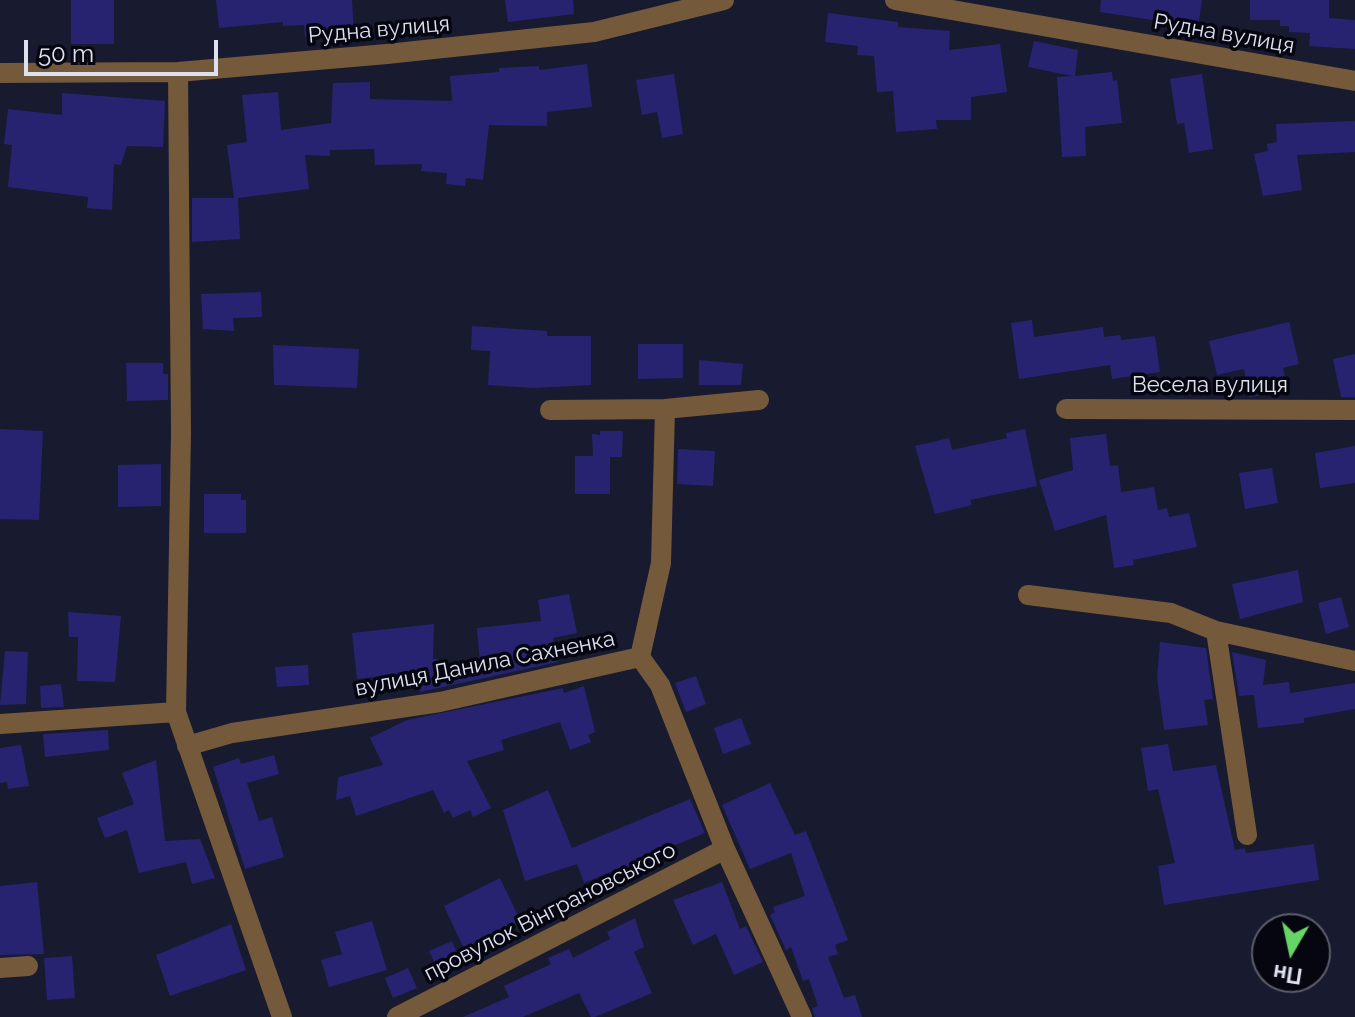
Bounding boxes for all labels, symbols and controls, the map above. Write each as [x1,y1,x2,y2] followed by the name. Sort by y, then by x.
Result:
[1152,9,1296,59] street label: Рудна вулиця
[307,11,451,49] street label: Рудна вулиця
[28,24,222,74] scale bar
[38,39,94,68] text: 50 m
[1132,372,1288,398] street label: Весела вулиця
[353,626,617,702] street label: вулиця Данила Сахненка
[420,837,680,987] street label: провулок Вінграновського
[1251,913,1331,993] north arrow
[1271,960,1304,990] text: Пн

